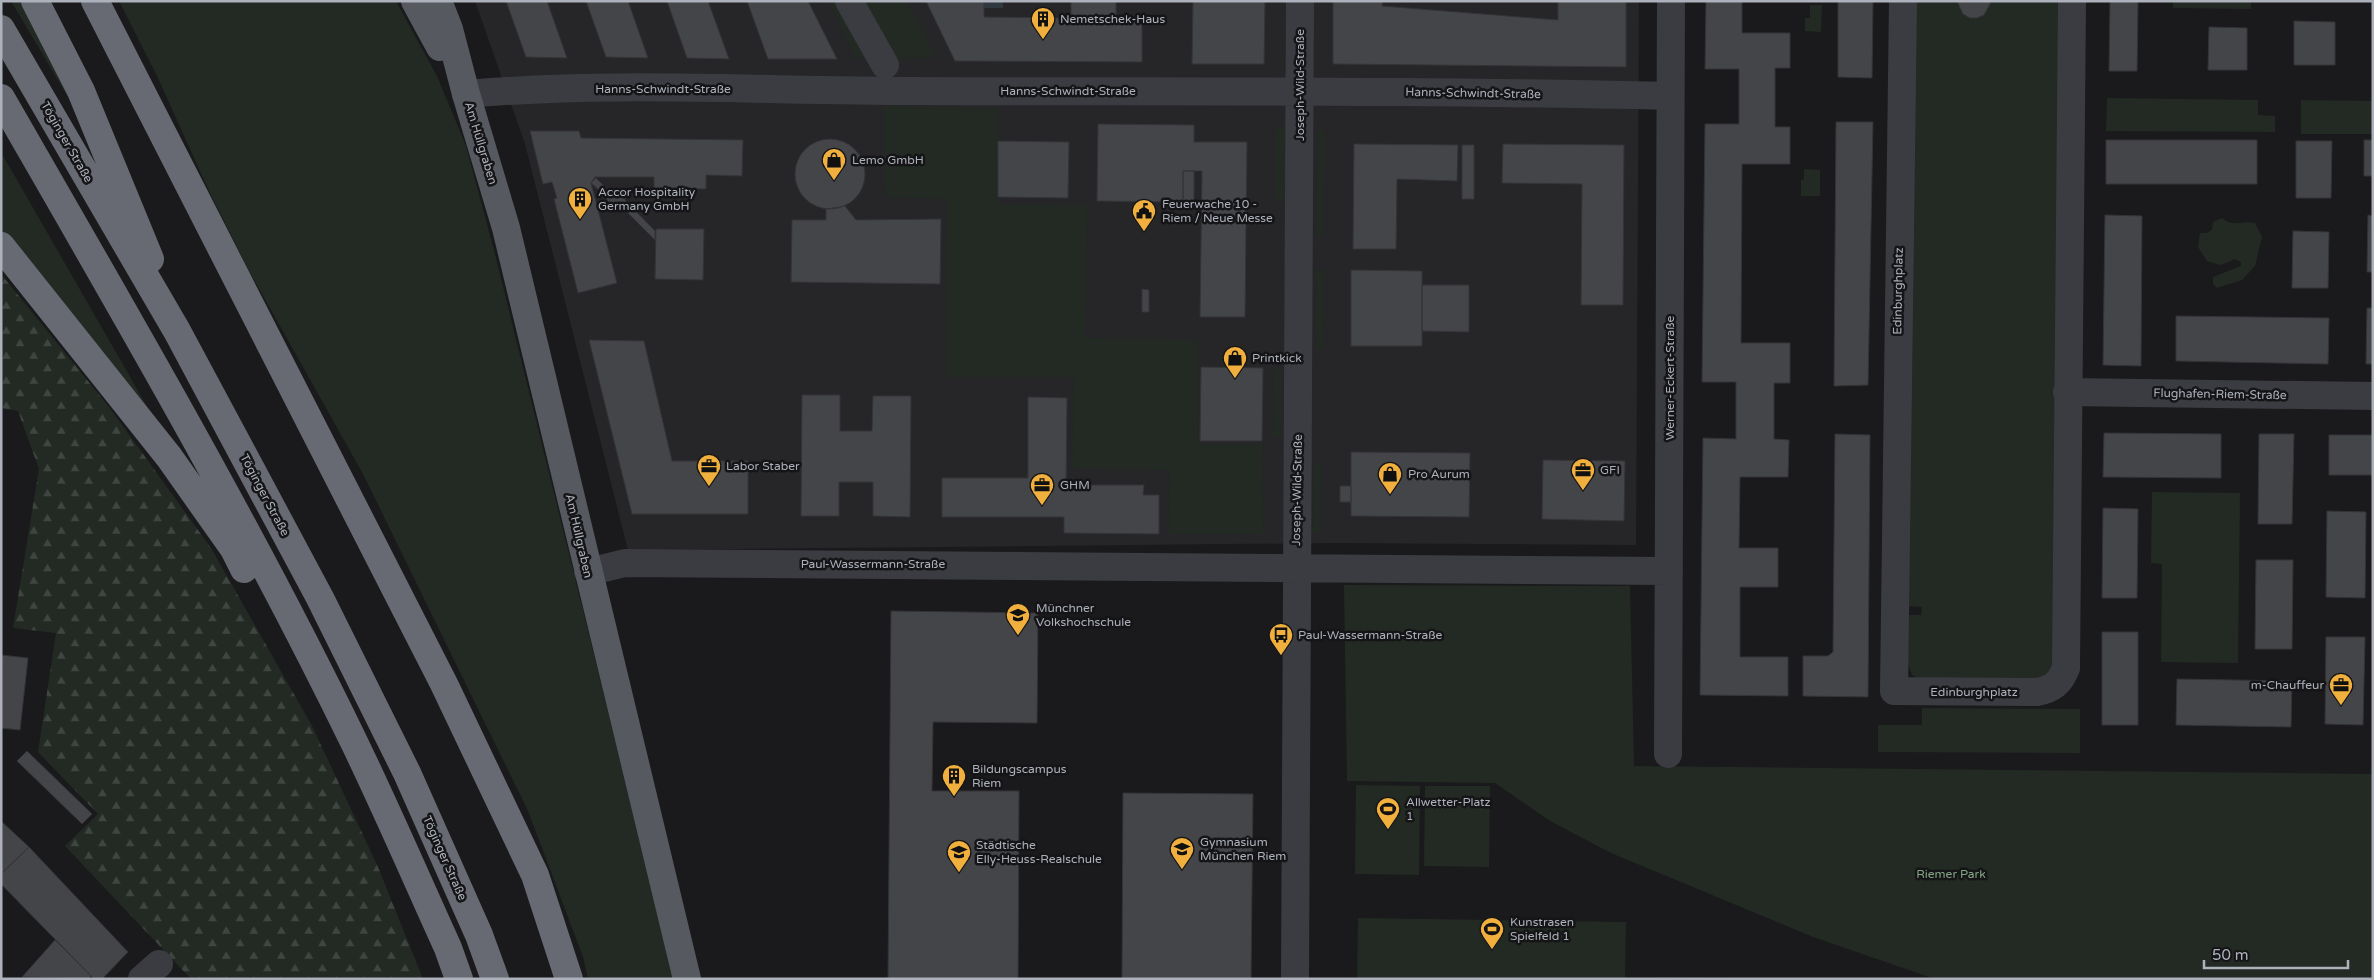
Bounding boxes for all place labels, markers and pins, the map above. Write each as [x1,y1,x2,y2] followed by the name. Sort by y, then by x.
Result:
[1030,6,1056,40] building icon: Nemetschek-Haus
[1060,12,1165,26] place label: Nemetschek-Haus
[821,147,847,181] shop icon: Lemo GmbH
[852,153,924,167] place label: Lemo GmbH
[598,185,696,213] place label: Accor Hospitality Germany GmbH
[567,186,593,220] building icon: Accor Hospitality Germany GmbH
[1162,197,1273,225] place label: Feuerwache 10 - Riem / Neue Messe
[1131,198,1157,232] public building icon: Feuerwache 10 - Riem / Neue Messe
[1222,345,1248,379] shop icon: Printkick
[1252,351,1302,365] place label: Printkick
[696,453,722,487] office icon: Labor Staber
[1570,457,1596,491] office icon: GFI
[726,459,800,473] place label: Labor Staber
[1377,461,1403,495] shop icon: Pro Aurum
[1600,463,1620,477] place label: GFI
[1408,467,1470,481] place label: Pro Aurum
[1029,472,1055,506] office icon: GHM
[1060,478,1090,492] place label: GHM
[1036,601,1131,629] place label: Münchner Volkshochschule
[1005,602,1031,636] school or university icon: Münchner Volkshochschule
[1268,622,1294,656] bus stop icon: Paul-Wassermann-Straße
[1298,628,1443,642] place label: Paul-Wassermann-Straße
[2328,672,2354,706] office icon: m-Chauffeur
[2251,678,2324,692] place label: m-Chauffeur
[972,762,1067,790] place label: Bildungscampus Riem
[941,763,967,797] building icon: Bildungscampus Riem
[1406,795,1491,823] place label: Allwetter-Platz 1
[1375,796,1401,830] sports icon: Allwetter-Platz 1
[1200,835,1286,863] place label: Gymnasium München Riem
[1169,836,1195,870] school or university icon: Gymnasium München Riem
[976,838,1102,866] place label: Städtische Elly-Heuss-Realschule
[946,839,972,873] school or university icon: Städtische Elly-Heuss-Realschule
[1510,915,1574,943] place label: Kunstrasen Spielfeld 1
[1479,916,1505,950] sports icon: Kunstrasen Spielfeld 1

